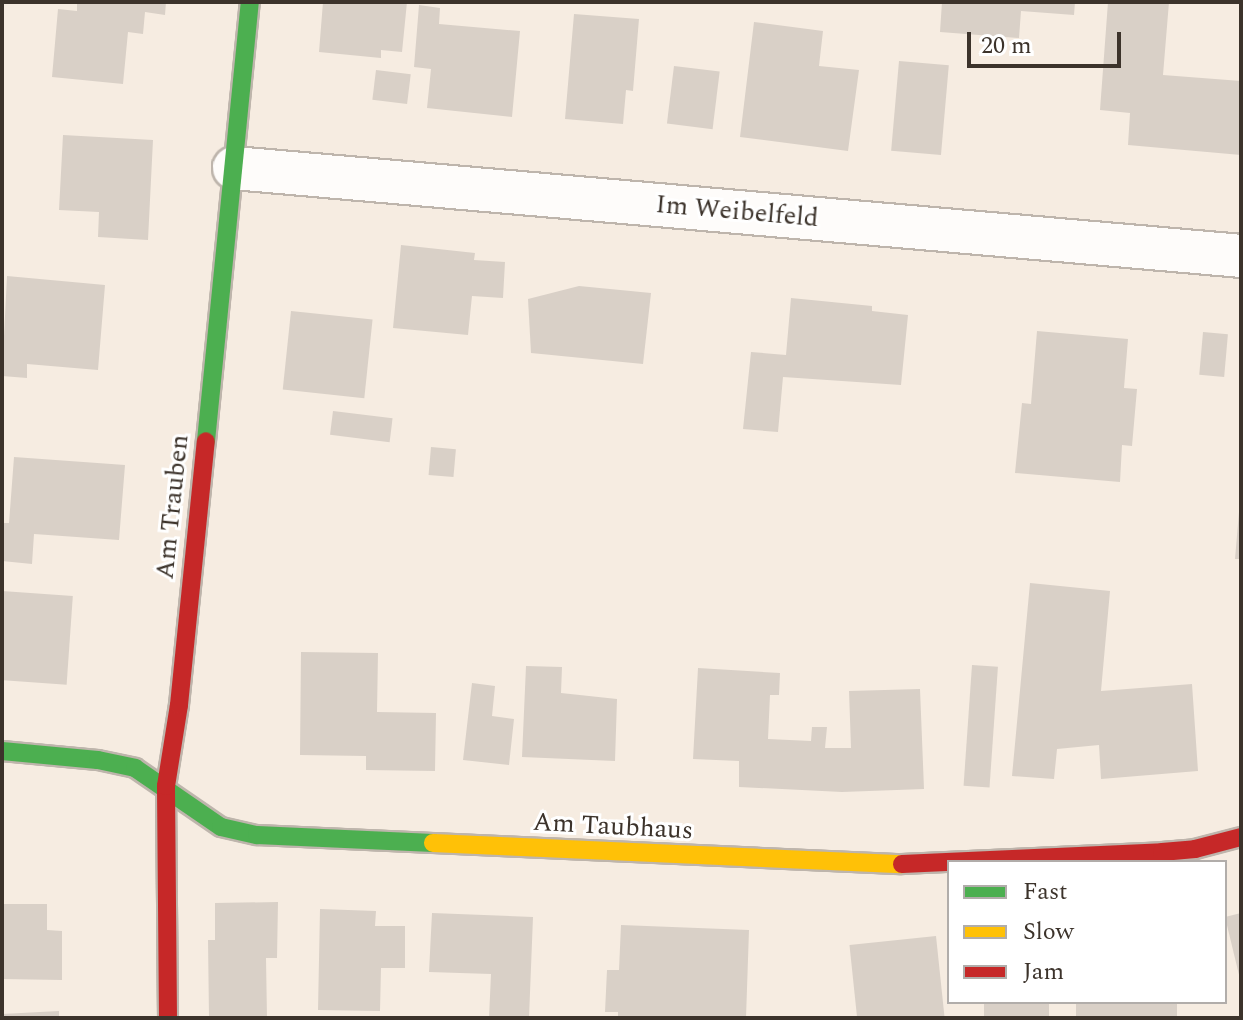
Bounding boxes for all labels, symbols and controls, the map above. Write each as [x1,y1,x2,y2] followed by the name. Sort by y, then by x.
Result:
[971,16,1125,66] scale bar
[981,28,1032,64] text: 20 m
[654,189,820,235] street label: Im Weibelfeld
[150,433,196,581] street label: Am Trauben
[532,807,694,847] street label: Am Taubhaus
[947,860,1227,1004] legend
[1023,874,1068,910] text: Fast
[1023,914,1074,950] text: Slow
[1023,954,1064,990] text: Jam

